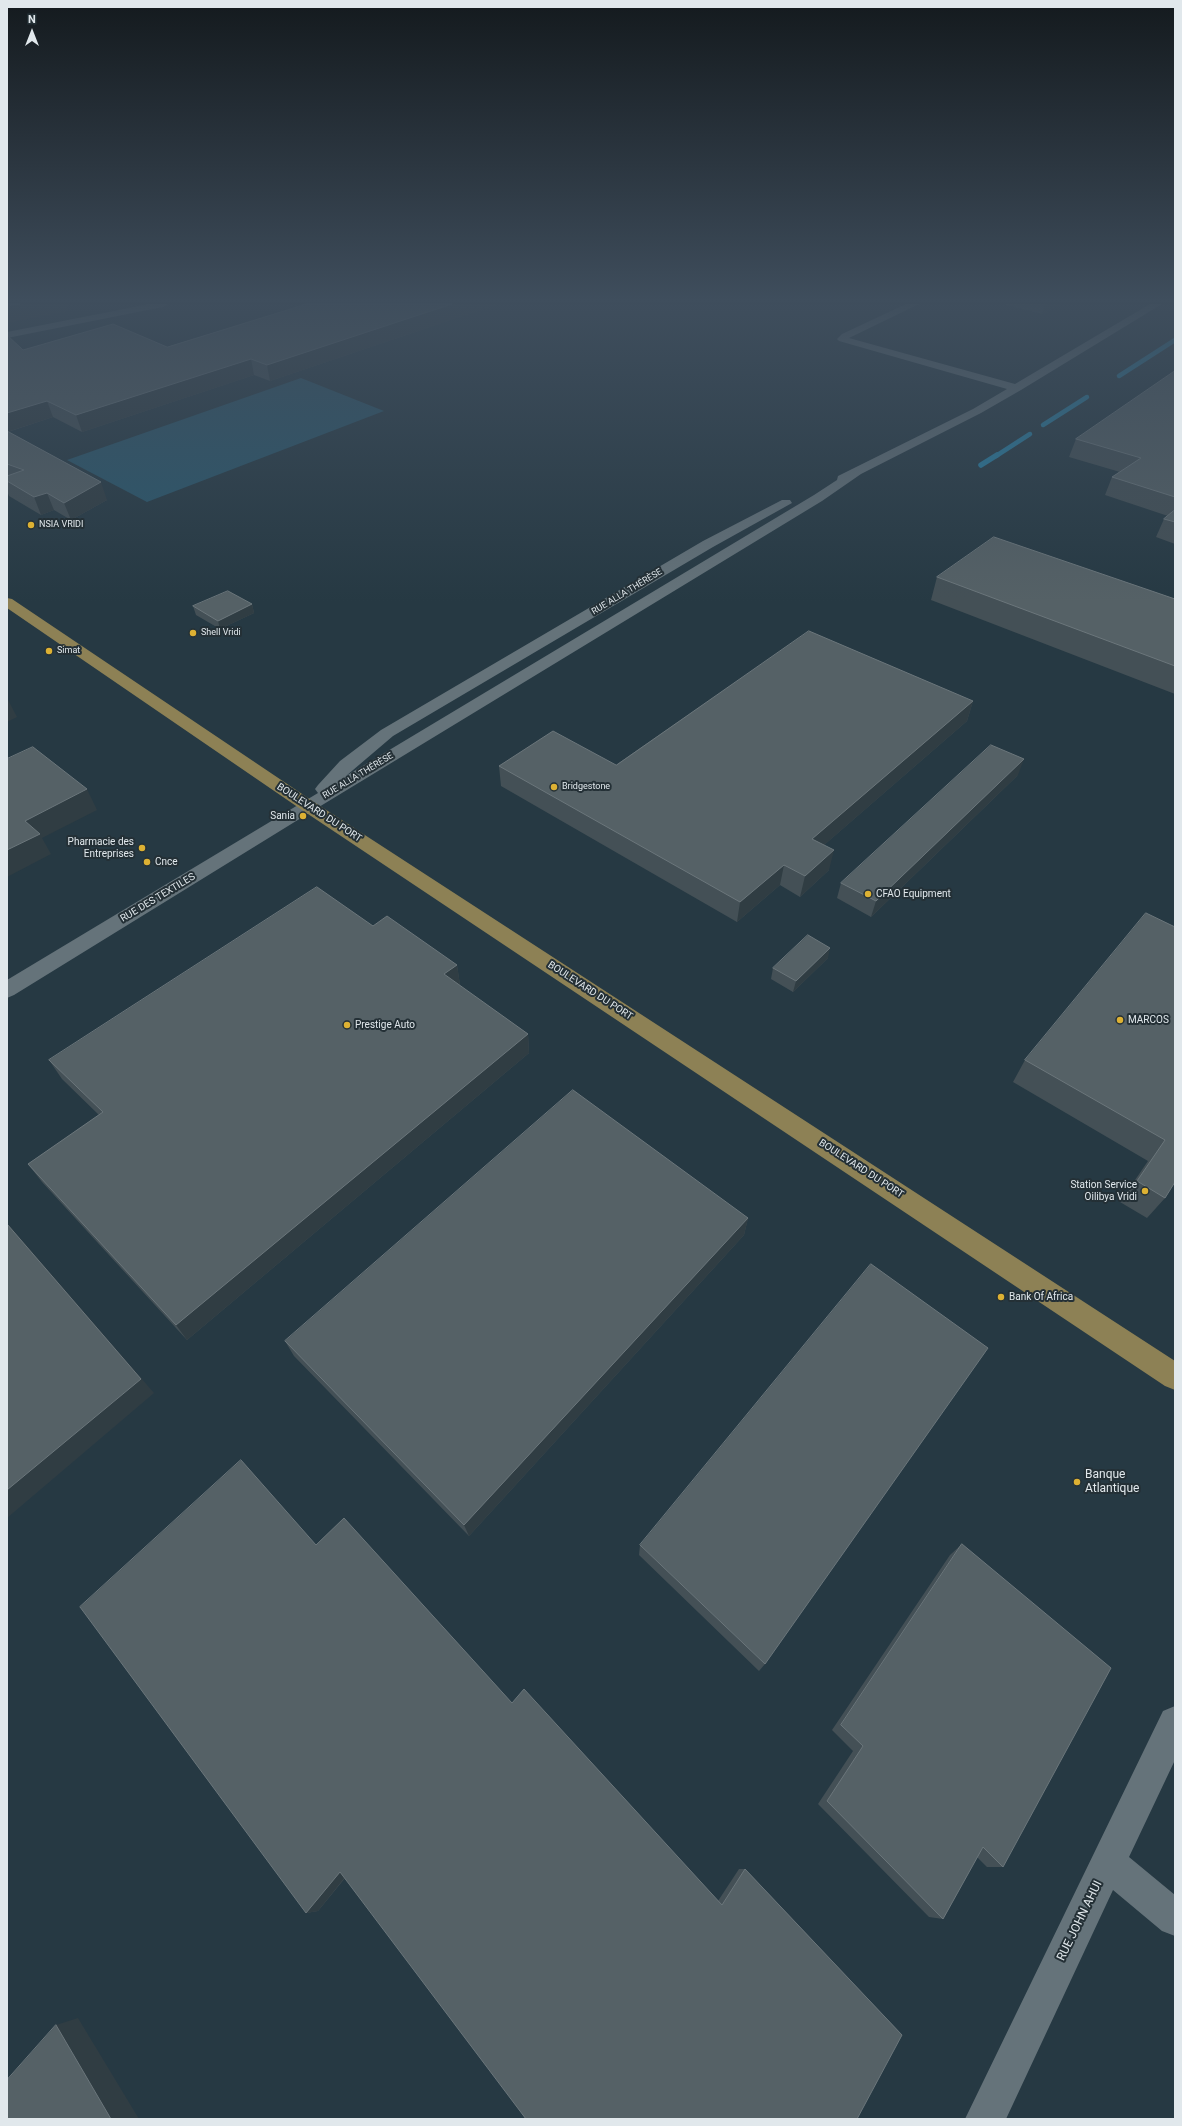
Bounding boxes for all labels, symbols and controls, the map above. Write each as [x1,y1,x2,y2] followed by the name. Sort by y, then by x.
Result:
[12,12,52,52] north arrow
[28,13,36,26] text: N
[26,520,36,530] marker: NSIA VRIDI
[39,520,83,530] place label: NSIA VRIDI
[590,567,664,617] street label: RUE ALLA THÉRÈSE
[188,628,198,638] marker: Shell Vridi
[201,628,241,638] place label: Shell Vridi
[44,646,54,656] marker: Simat
[57,646,80,656] place label: Simat
[321,751,395,801] street label: RUE ALLA THÉRÈSE
[274,781,364,845] street label: BOULEVARD DU PORT
[549,782,559,792] marker: Bridgestone
[562,782,610,792] place label: Bridgestone
[270,810,295,822] place label: Sania
[298,811,308,821] marker: Sania
[68,836,134,860] place label: Pharmacie des Entreprises
[137,843,147,853] marker: Pharmacie des Entreprises
[155,856,178,868] place label: Cnce
[142,857,152,867] marker: Cnce
[118,871,198,925] street label: RUE DES TEXTILES
[876,888,951,900] place label: CFAO Equipment
[863,889,873,899] marker: CFAO Equipment
[545,959,635,1023] street label: BOULEVARD DU PORT
[1128,1014,1169,1026] place label: MARCOS
[1115,1015,1125,1025] marker: MARCOS
[355,1019,415,1031] place label: Prestige Auto
[342,1020,352,1030] marker: Prestige Auto
[816,1137,906,1201] street label: BOULEVARD DU PORT
[1070,1179,1137,1202] place label: Station Service Oilibya Vridi
[1140,1186,1150,1196] marker: Station Service Oilibya Vridi
[1009,1291,1073,1303] place label: Bank Of Africa
[996,1292,1006,1302] marker: Bank Of Africa
[1085,1468,1139,1496] place label: Banque Atlantique
[1072,1477,1082,1487] marker: Banque Atlantique
[1054,1879,1106,1963] street label: RUE JOHN AHUI

